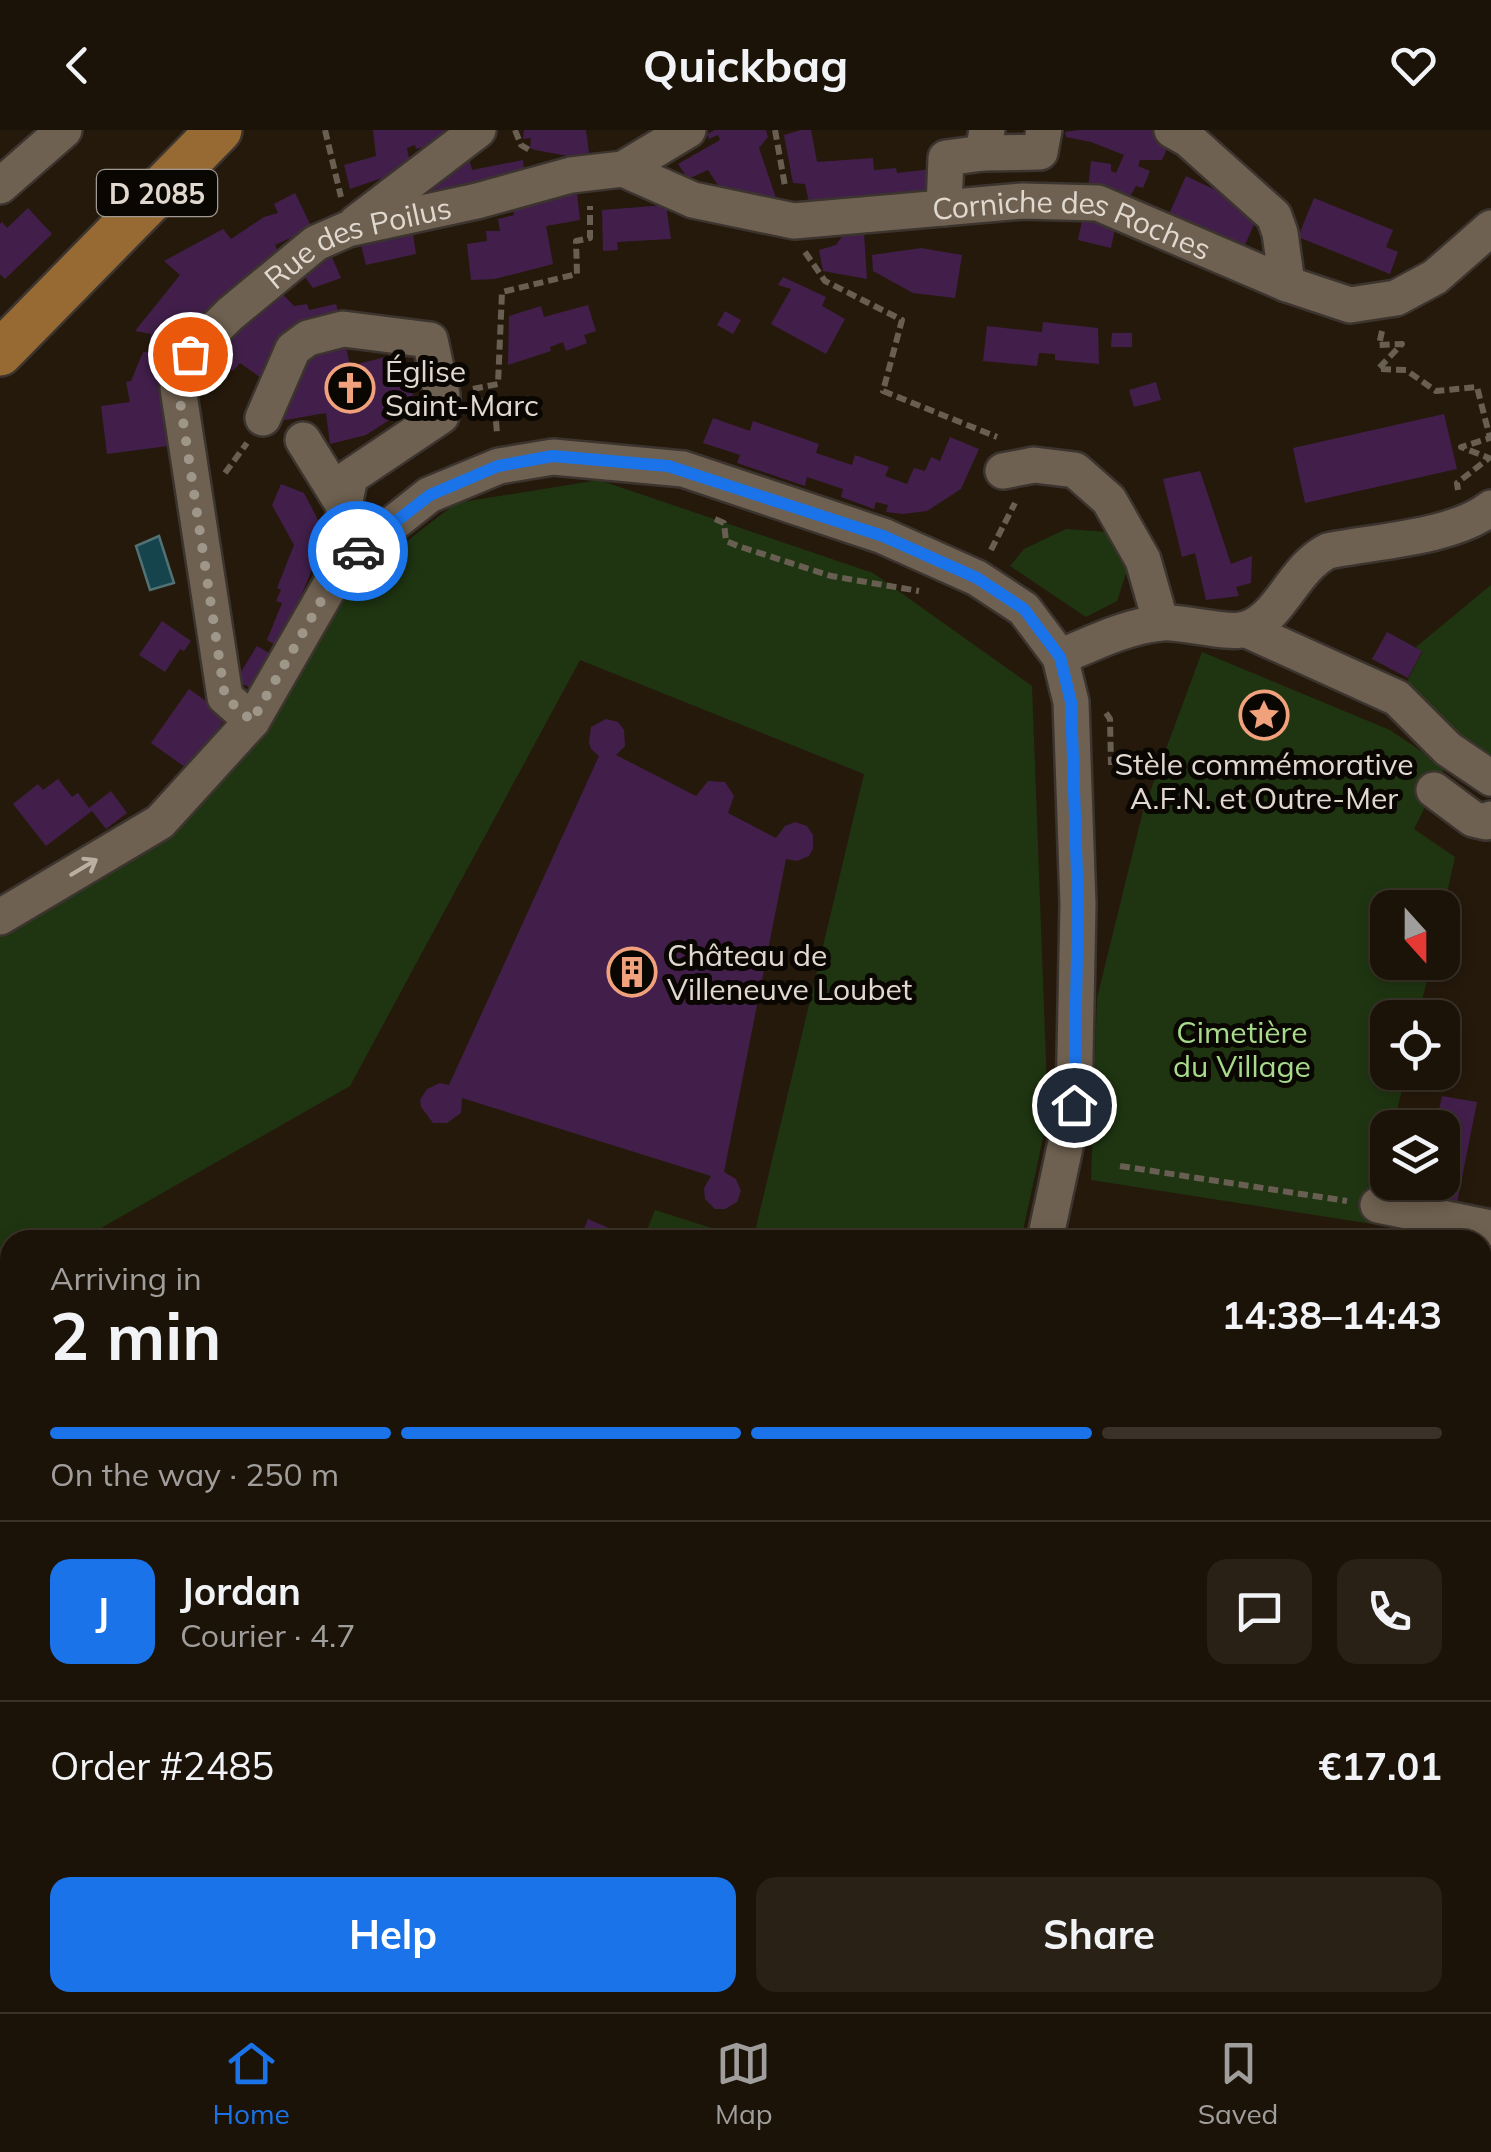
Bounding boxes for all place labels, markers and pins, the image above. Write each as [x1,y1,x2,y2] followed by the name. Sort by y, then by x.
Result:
[148,312,233,397] pin
[385,352,539,424] place label: Église Saint-Marc
[324,362,376,414] church icon: Église Saint-Marc
[1238,689,1290,741] place icon: Stèle commémorative A.F.N. et Outre-Mer
[1114,745,1414,817] place label: Stèle commémorative A.F.N. et Outre-Mer
[667,936,912,1008] place label: Château de Villeneuve Loubet
[606,946,658,998] building icon: Château de Villeneuve Loubet
[1032,1063,1117,1148] pin

